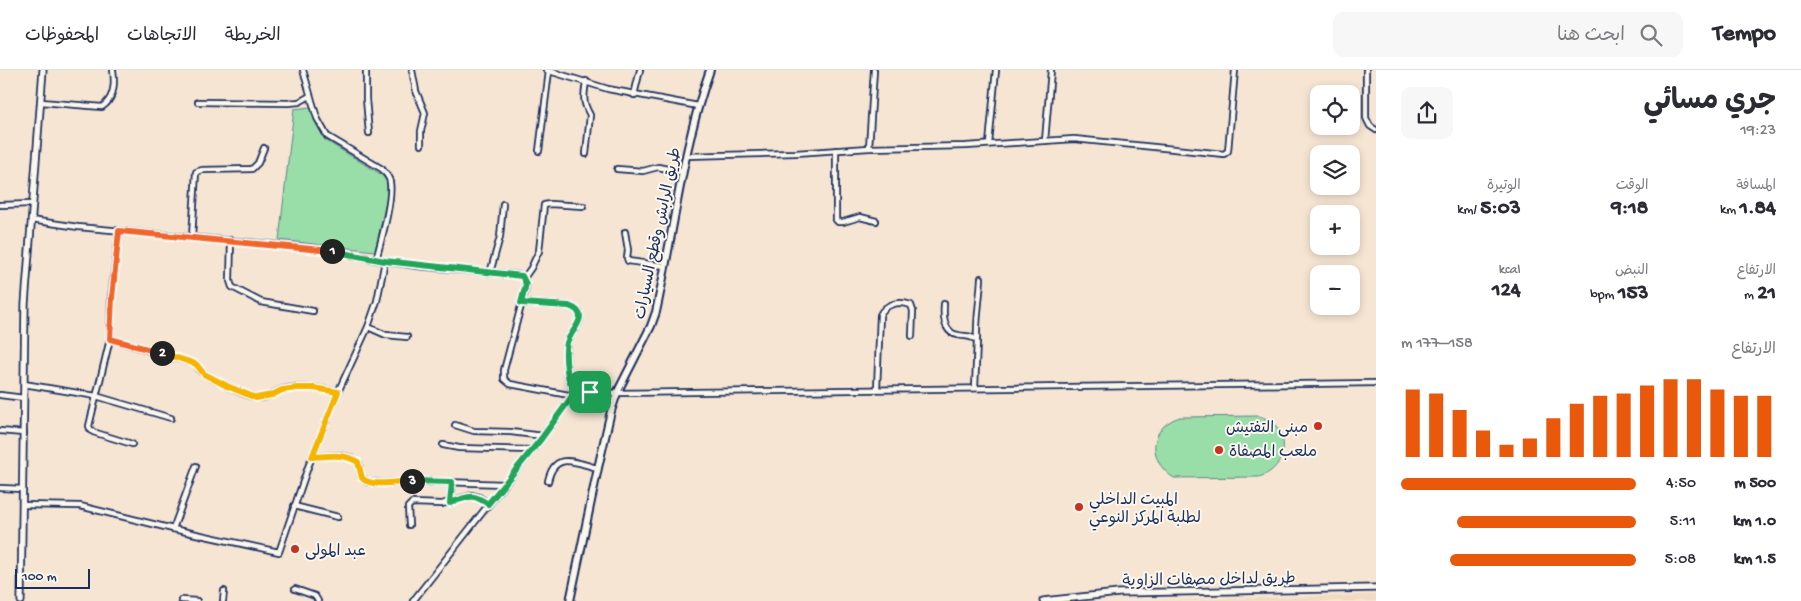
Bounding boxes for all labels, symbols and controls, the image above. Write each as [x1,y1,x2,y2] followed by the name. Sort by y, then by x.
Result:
[1333,12,1683,57] search box
[1713,20,1776,49] text: Tempo
[1637,21,1665,49] icon: search
[1557,25,1625,48] text: ابحث هنا
[25,26,99,47] text: المحفوظات
[127,26,197,47] text: الاتجاهات
[225,26,281,47] text: الخريطة
[1310,85,1360,315] map controls
[1310,85,1360,135] button: locate
[1644,86,1776,119] text: جري مسائي
[1401,87,1453,139] button: share
[1740,122,1776,141] text: 19:23
[1310,145,1360,195] button: layers
[632,146,687,321] street label: طريق الرابش وقطع السيارات
[1487,178,1521,195] text: الوتيرة
[1616,178,1648,195] text: الوقت
[1736,178,1776,195] text: المسافة
[1480,197,1521,222] text: 5:03
[1611,197,1648,222] text: 9:18
[1739,197,1776,222] text: 1.84
[1457,202,1480,219] text: /km
[1720,202,1739,219] text: km
[1310,205,1360,255] button: +
[320,238,344,264] pin: 1
[330,243,335,260] text: 1
[1499,262,1521,279] text: kcal
[1615,263,1648,280] text: النبض
[1737,263,1776,280] text: الارتفاع
[1310,265,1360,315] button: −
[1492,279,1521,304] text: 124
[1618,282,1648,307] text: 153
[1757,282,1776,307] text: 21
[1590,287,1618,304] text: bpm
[1744,287,1757,304] text: m
[1401,335,1473,354] text: 158–177 m
[150,340,174,366] pin: 2
[1731,341,1776,360] text: الارتفاع
[159,345,166,362] text: 2
[569,371,611,413] pin
[576,378,604,406] icon: arrive
[1226,420,1308,439] place label: مبنى التفتيش
[1312,420,1324,432] marker: مبنى التفتيش
[1213,444,1225,456] marker: ملعب المصفاة
[1229,444,1317,463] place label: ملعب المصفاة
[400,468,424,494] pin: 3
[409,473,416,490] text: 3
[1666,475,1696,494] text: 4:50
[1734,475,1776,494] text: 500 m
[1089,492,1201,531] place label: المبيت الداخلي لطلبة المركز النوعي
[1073,501,1085,513] marker: المبيت الداخلي لطلبة المركز النوعي
[1670,513,1696,532] text: 5:11
[1733,513,1776,532] text: 1.0 km
[289,543,301,555] marker: عبد المولى
[305,543,366,562] place label: عبد المولى
[1665,551,1696,570] text: 5:08
[1734,551,1776,570] text: 1.5 km
[15,566,90,589] scale bar
[22,569,57,586] text: 100 m
[1122,569,1296,593] street label: طريق لداخل مصفات الزاوية

